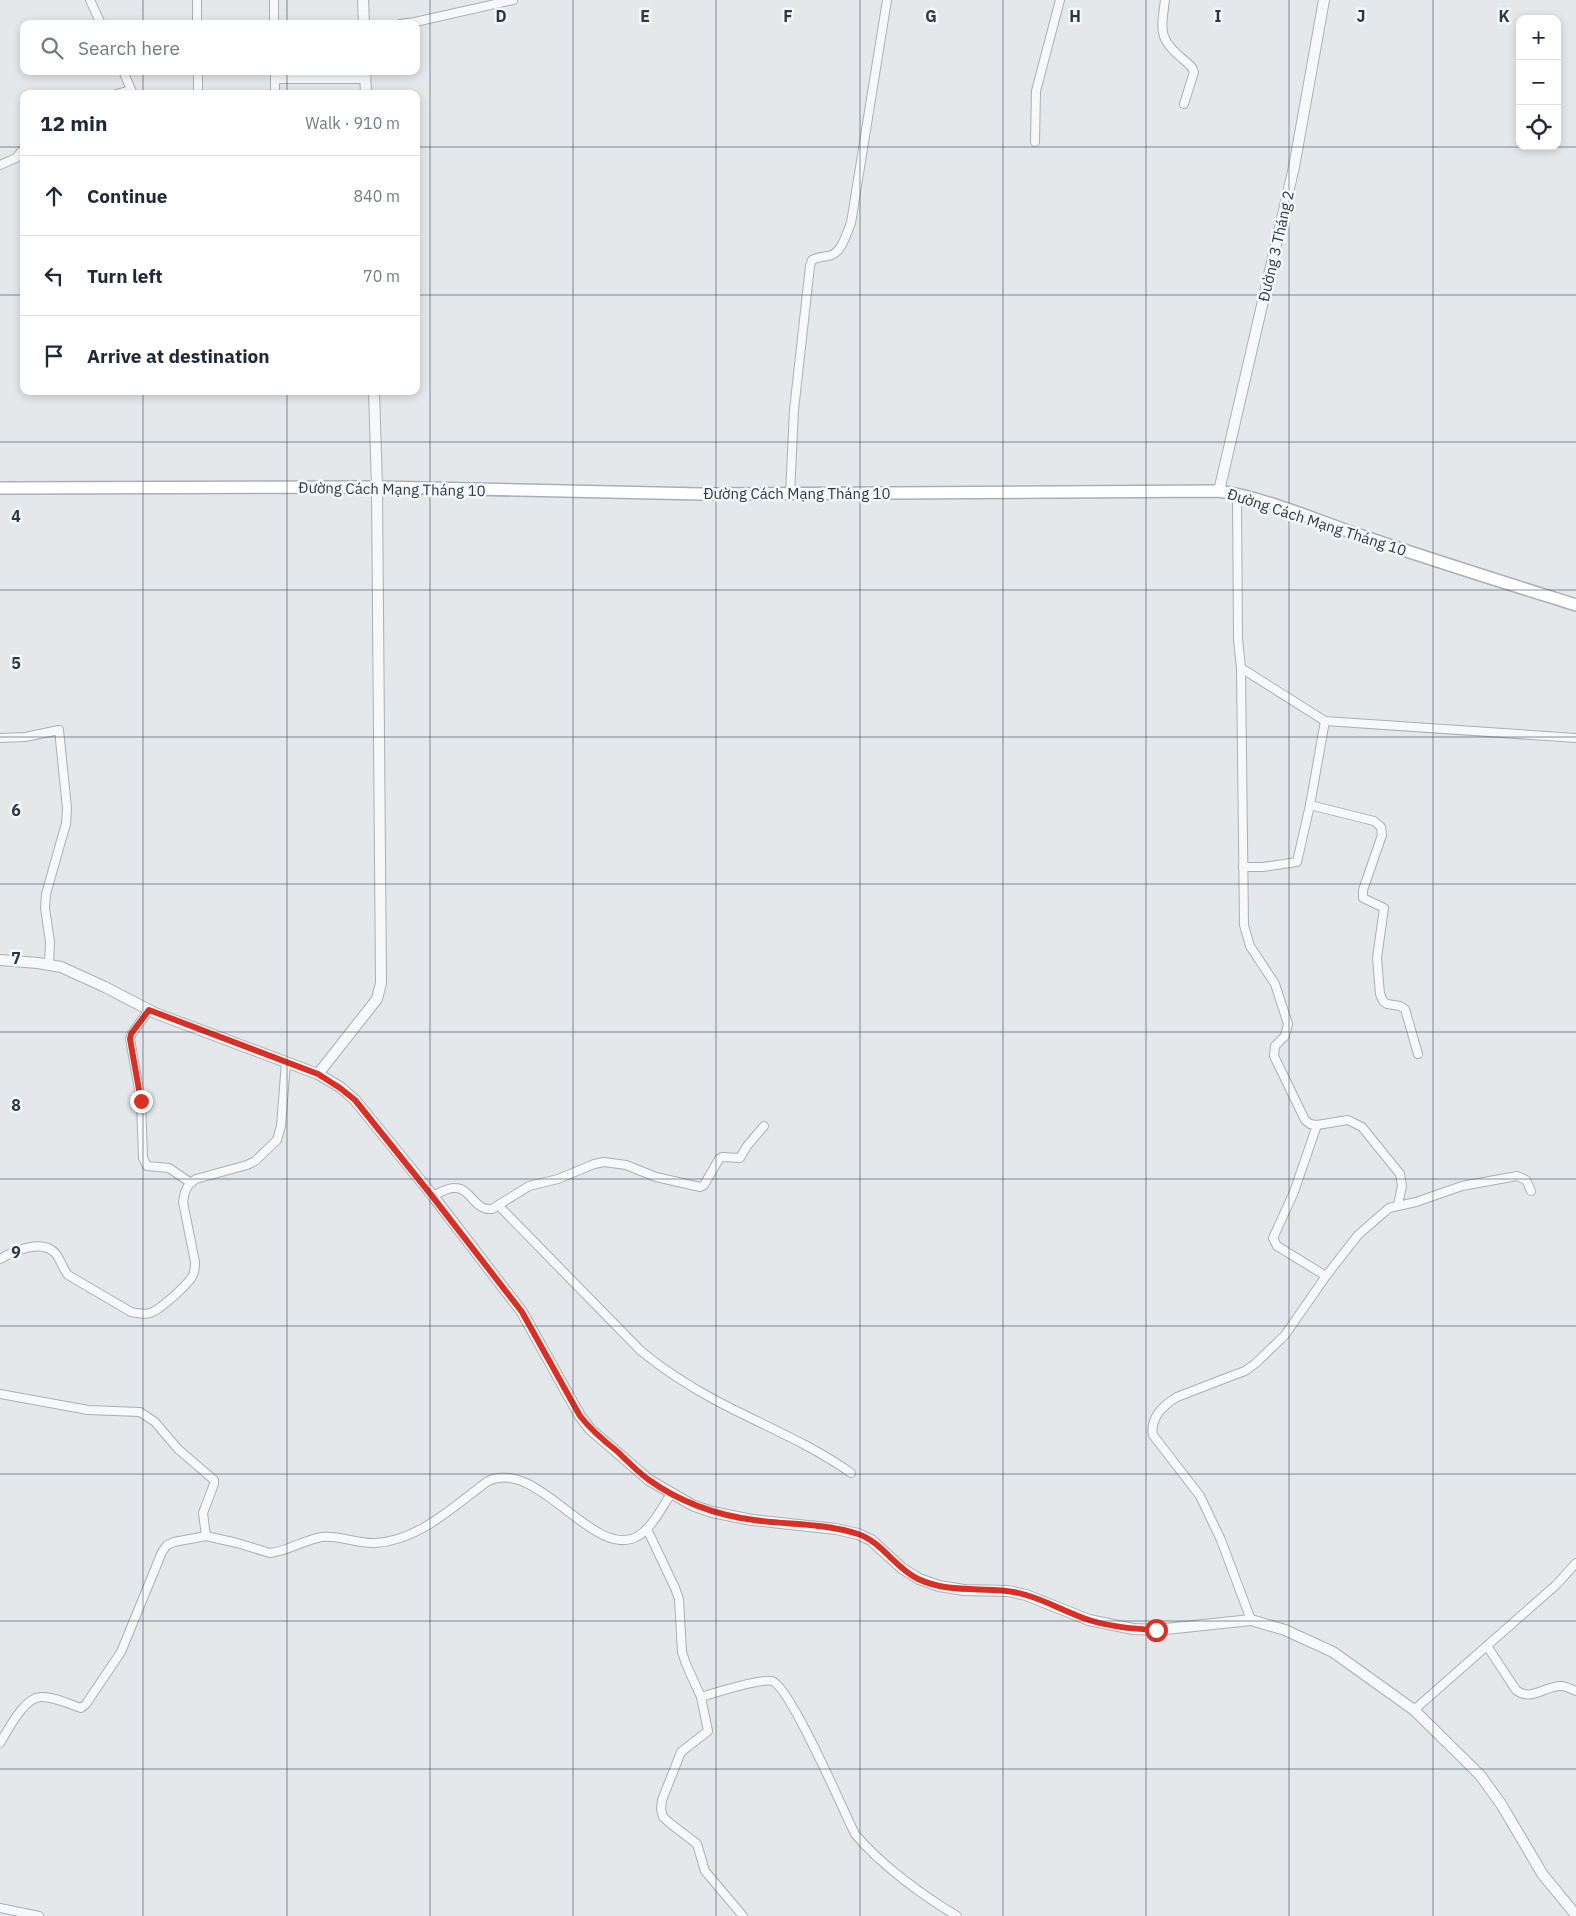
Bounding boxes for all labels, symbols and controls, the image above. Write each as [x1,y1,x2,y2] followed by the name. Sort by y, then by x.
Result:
[495,6,507,26] text: D
[640,6,650,26] text: E
[783,6,793,26] text: F
[925,6,937,26] text: G
[1069,6,1081,26] text: H
[1215,6,1222,26] text: I
[1357,6,1365,26] text: J
[1498,6,1510,26] text: K
[1516,15,1561,150] map controls
[1516,15,1561,60] button: +
[20,20,420,75] search box
[38,34,66,62] icon: search
[78,36,180,60] text: Search here
[1516,60,1561,105] button: −
[1516,105,1561,150] button: locate
[40,109,107,137] text: 12 min
[305,113,400,133] text: Walk · 910 m
[40,182,68,210] icon: ahead
[87,184,167,208] text: Continue
[353,186,400,206] text: 840 m
[1254,188,1298,304] street label: Đường 3 Tháng 2
[40,262,68,290] icon: left
[87,264,163,288] text: Turn left
[363,266,400,286] text: 70 m
[40,342,68,370] icon: arrive
[87,344,270,368] text: Arrive at destination
[298,478,486,500] street label: Đường Cách Mạng Tháng 10
[703,484,891,503] street label: Đường Cách Mạng Tháng 10
[1225,484,1409,560] street label: Đường Cách Mạng Tháng 10
[11,506,21,526] text: 4
[11,653,21,673] text: 5
[11,800,21,820] text: 6
[11,948,21,968] text: 7
[130,1090,153,1113] route end
[11,1095,21,1115] text: 8
[11,1242,21,1262] text: 9
[1145,1619,1168,1642] route start

